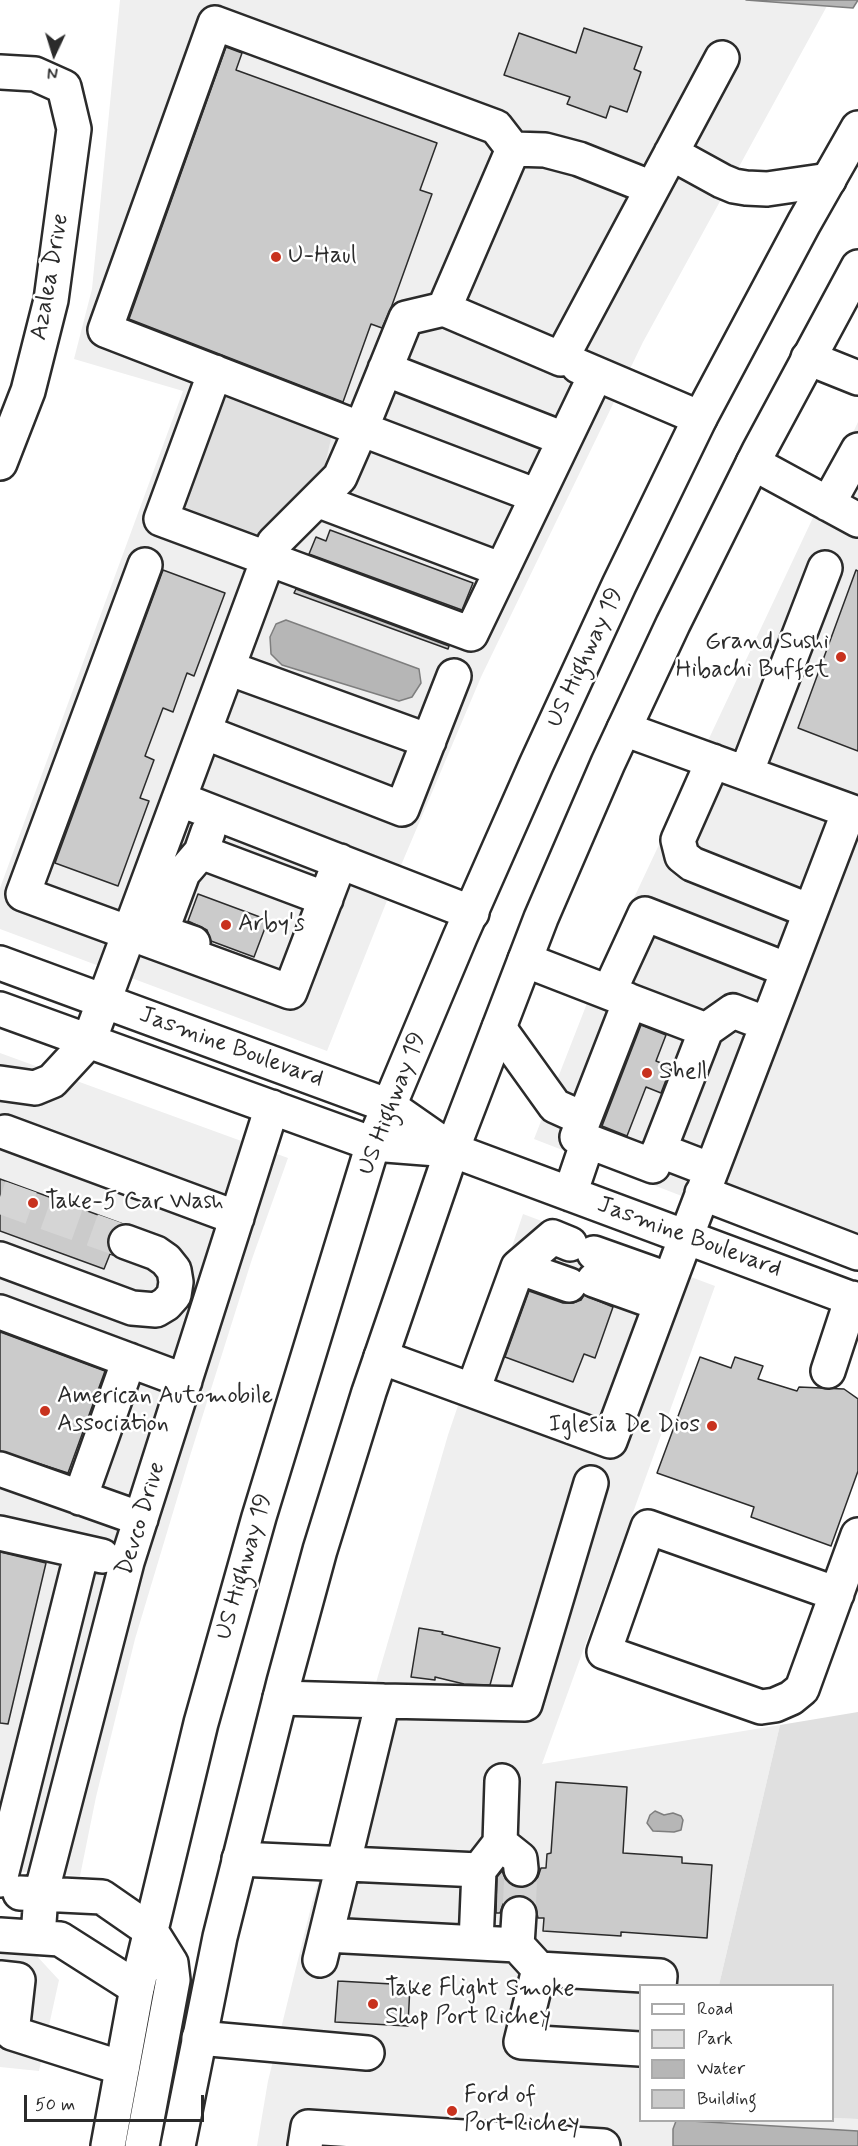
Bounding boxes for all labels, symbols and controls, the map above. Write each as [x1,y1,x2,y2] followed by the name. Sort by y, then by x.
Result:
[24,24,84,84] north arrow
[47,62,59,83] text: N
[26,211,76,343] street label: Azalea Drive
[288,243,357,271] place label: U-Haul
[269,250,283,264] marker: U-Haul
[541,584,631,732] street label: US Highway 19
[676,629,829,685] place label: Grand Sushi Hibachi Buffet
[834,650,848,664] marker: Grand Sushi Hibachi Buffet
[238,911,305,939] place label: Arby's
[219,918,233,932] marker: Arby's
[135,1001,327,1095] street label: Jasmine Boulevard
[353,1029,433,1179] street label: US Highway 19
[659,1059,707,1087] place label: Shell
[640,1066,654,1080] marker: Shell
[45,1189,224,1217] place label: Take-5 Car Wash
[593,1191,785,1285] street label: Jasmine Boulevard
[26,1196,40,1210] marker: Take-5 Car Wash
[57,1383,273,1439] place label: American Automobile Association
[38,1404,52,1418] marker: American Automobile Association
[549,1412,700,1440] place label: Iglesia De Dios
[705,1419,719,1433] marker: Iglesia De Dios
[111,1459,173,1579] street label: Devco Drive
[210,1491,280,1643] street label: US Highway 19
[385,1976,575,2032] place label: Take Flight Smoke Shop Port Richey
[639,1984,834,2122] legend
[366,1997,380,2011] marker: Take Flight Smoke Shop Port Richey
[697,1997,733,2021] text: Road
[697,2027,733,2051] text: Park
[697,2057,745,2081] text: Water
[27,2083,207,2121] scale bar
[464,2083,580,2139] place label: Ford of Port Richey
[697,2087,757,2111] text: Building
[35,2093,75,2117] text: 50 m
[445,2104,459,2118] marker: Ford of Port Richey

